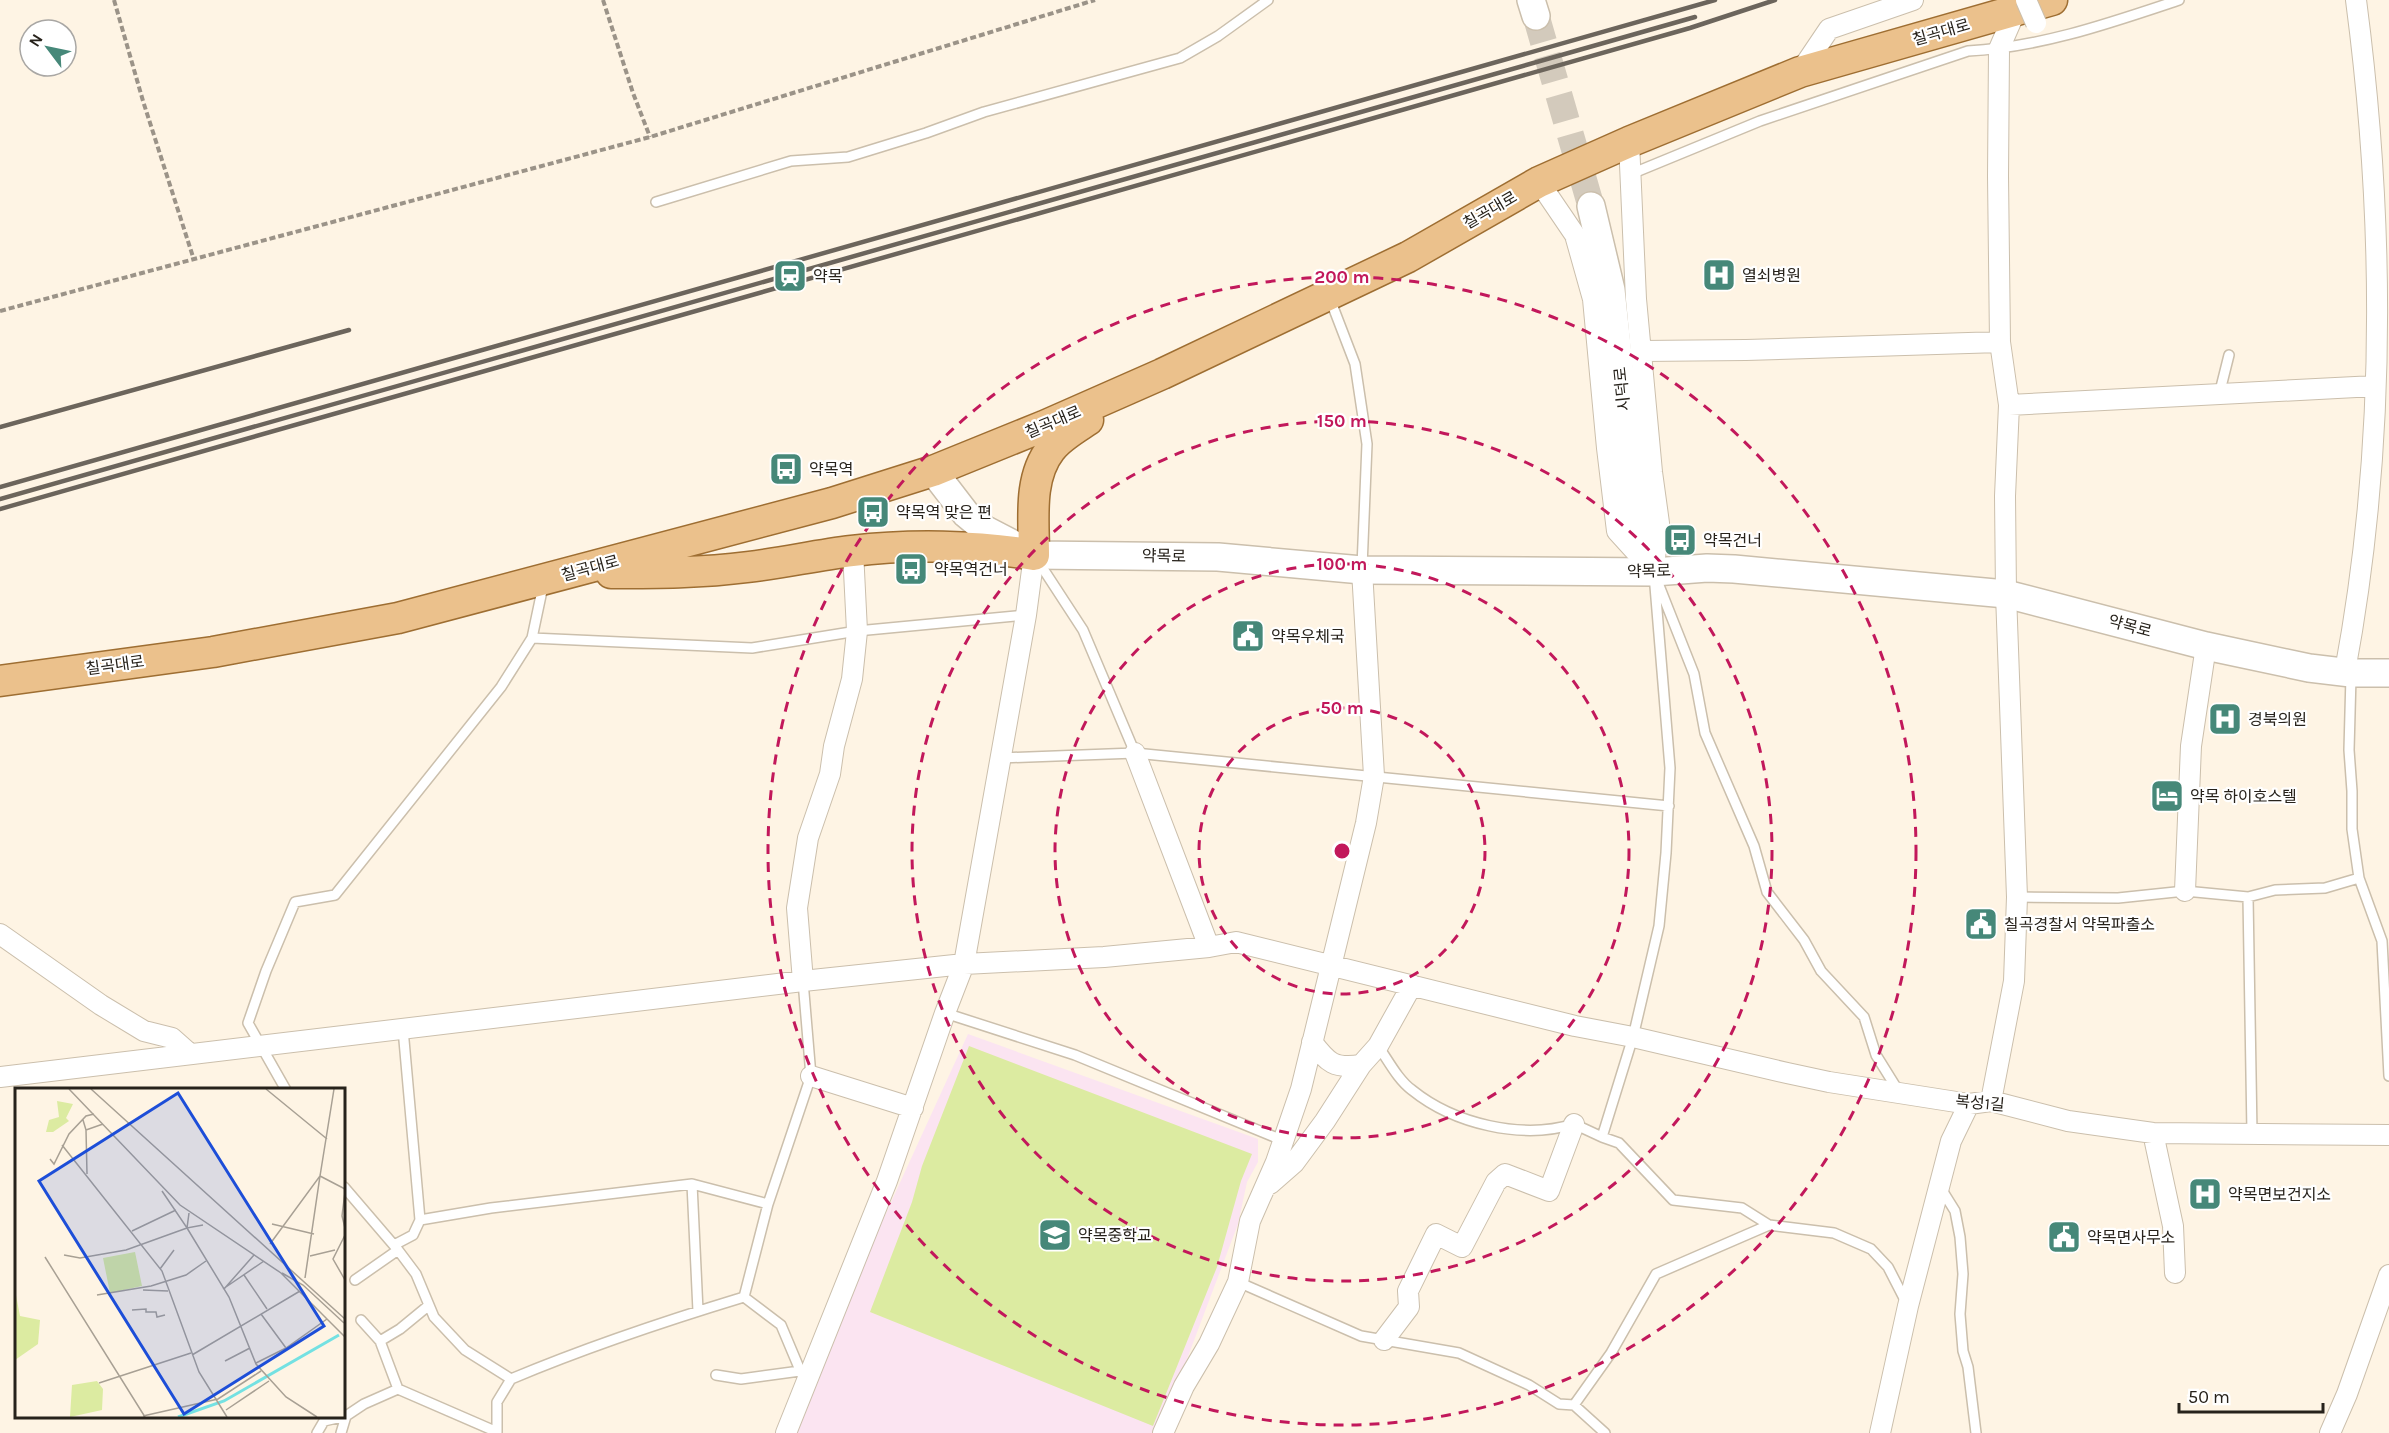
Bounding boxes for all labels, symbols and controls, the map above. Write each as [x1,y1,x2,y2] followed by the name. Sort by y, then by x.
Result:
[1910,15,1972,49] street label: 칠곡대로
[18,18,78,78] north arrow
[25,30,47,50] text: N
[1460,187,1520,233] street label: 칠곡대로
[1701,257,1737,293] hospital icon: 열쇠병원
[772,258,808,294] station icon: 약목
[1314,266,1370,288] text: 200 m
[1742,266,1801,285] place label: 열쇠병원
[813,267,843,286] place label: 약목
[1610,366,1634,412] street label: 시덕로
[1022,402,1084,442] street label: 칠곡대로
[1317,410,1367,432] text: 150 m
[768,451,804,487] bus stop icon: 약목역
[809,460,853,479] place label: 약목역
[855,494,891,530] bus stop icon: 약목역 맞은 편
[896,503,992,522] place label: 약목역 맞은 편
[1662,522,1698,558] bus stop icon: 약목건너
[1703,531,1762,550] place label: 약목건너
[1142,546,1187,566] street label: 약목로
[559,551,621,585] street label: 칠곡대로
[893,551,929,587] bus stop icon: 약목역건너
[1317,553,1367,575] text: 100 m
[934,560,1008,579] place label: 약목역건너
[1627,561,1672,581] street label: 약목로
[2106,611,2154,641] street label: 약목로
[1230,618,1266,654] public building icon: 약목우체국
[1271,627,1345,646] place label: 약목우체국
[85,651,146,679] street label: 칠곡대로
[1320,697,1364,719] text: 50 m
[2207,701,2243,737] hospital icon: 경북의원
[2248,710,2307,729] place label: 경북의원
[2149,778,2185,814] hotel icon: 약목 하이호스텔
[2190,787,2297,806] place label: 약목 하이호스텔
[1332,841,1352,861] centre of rings
[1963,906,1999,942] public building icon: 칠곡경찰서 약목파출소
[2004,915,2155,934] place label: 칠곡경찰서 약목파출소
[15,1088,345,1418] inset map
[1955,1091,2005,1115] street label: 복성1길
[2187,1176,2223,1212] hospital icon: 약목면보건지소
[2228,1185,2331,1204] place label: 약목면보건지소
[1037,1217,1073,1253] school or university icon: 약목중학교
[2046,1219,2082,1255] public building icon: 약목면사무소
[1078,1226,1152,1245] place label: 약목중학교
[2087,1228,2175,1247] place label: 약목면사무소
[2179,1376,2323,1414] scale bar
[2188,1386,2230,1408] text: 50 m

